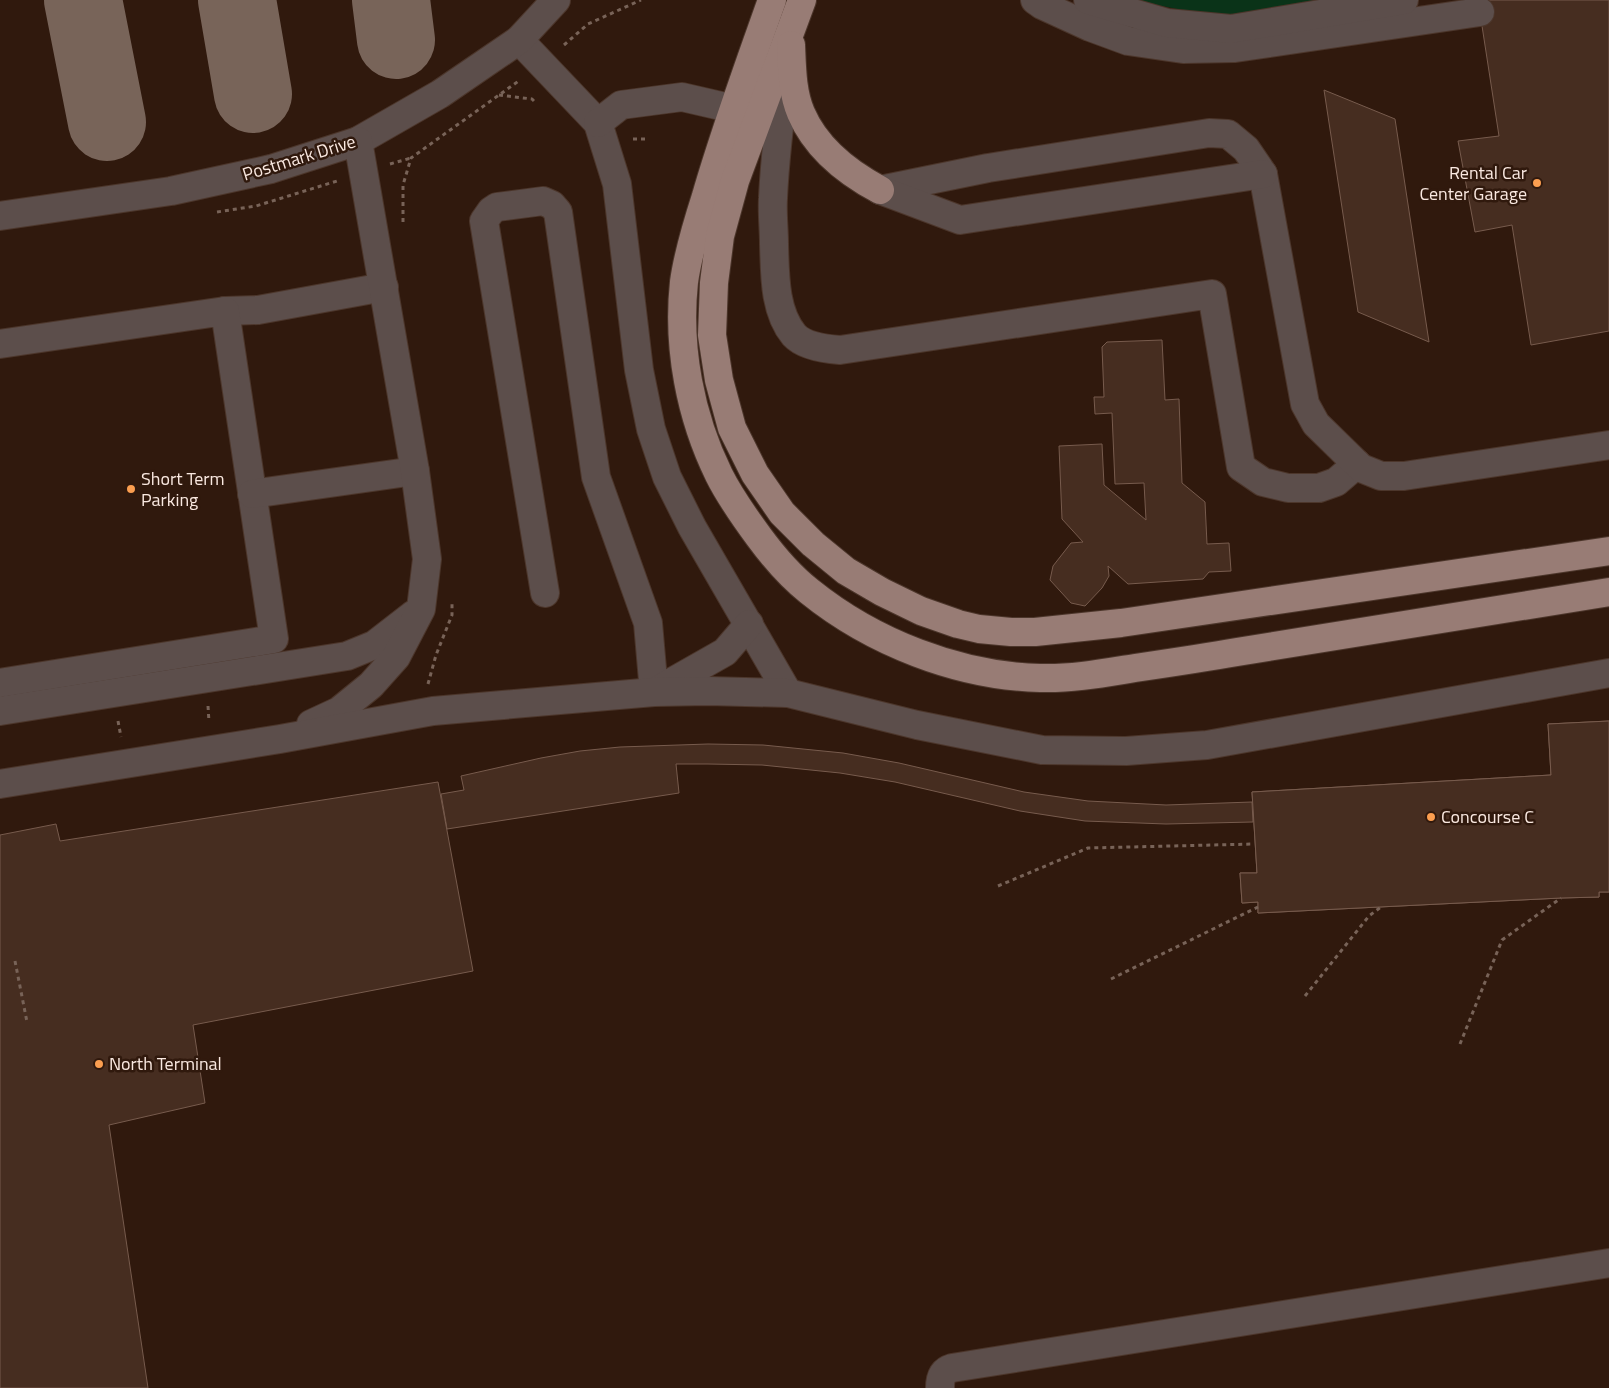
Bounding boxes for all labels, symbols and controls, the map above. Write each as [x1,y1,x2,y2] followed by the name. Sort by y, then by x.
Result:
[239,128,359,188] street label: Postmark Drive
[1419,159,1527,207] place label: Rental Car Center Garage
[1531,177,1543,189] marker: Rental Car Center Garage
[141,465,225,513] place label: Short Term Parking
[125,483,137,495] marker: Short Term Parking
[1441,803,1534,830] place label: Concourse C
[1425,811,1437,823] marker: Concourse C
[109,1050,222,1077] place label: North Terminal
[93,1058,105,1070] marker: North Terminal

